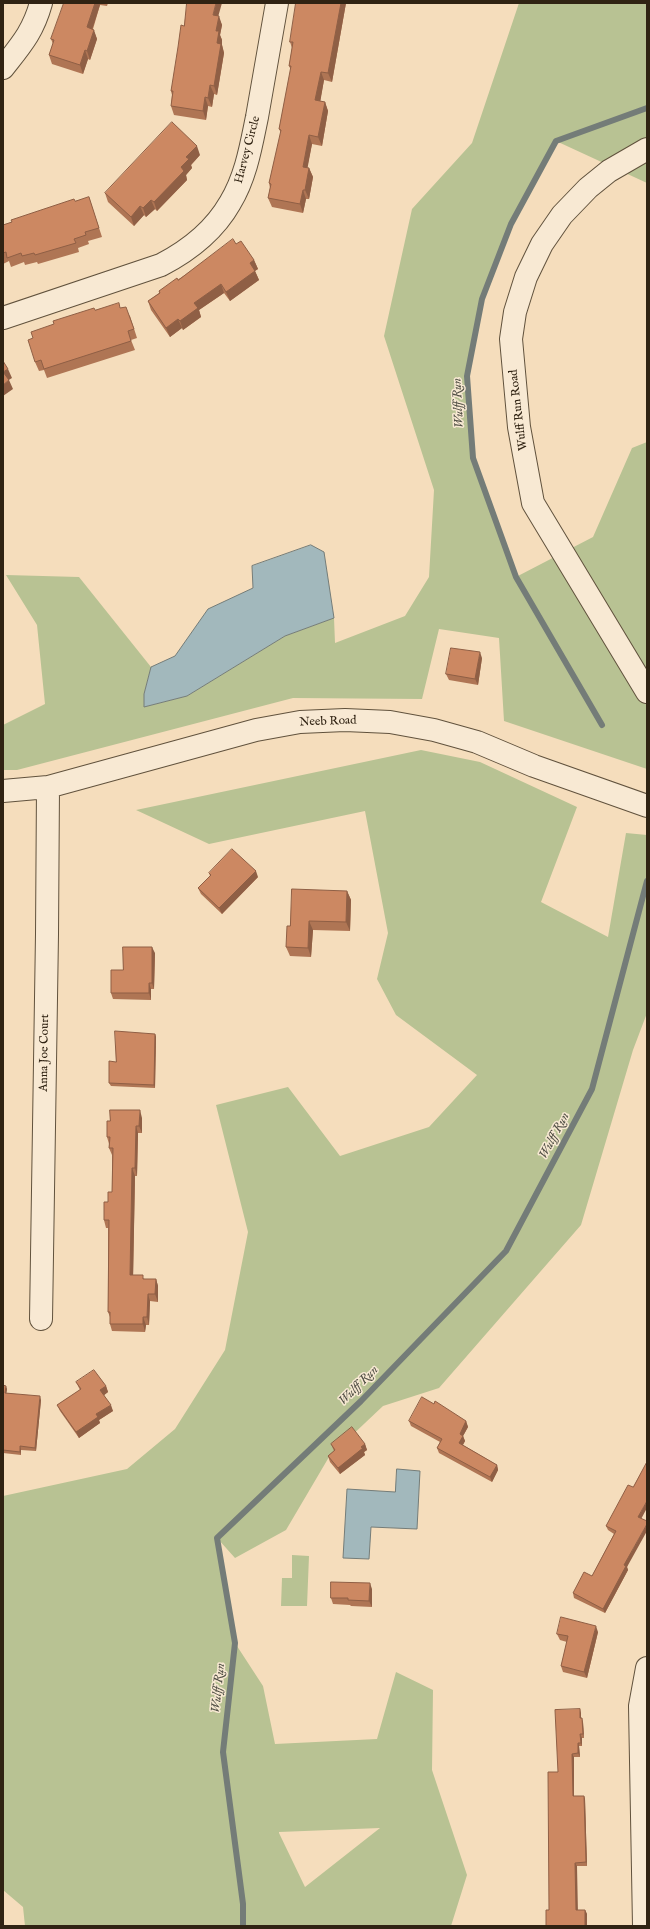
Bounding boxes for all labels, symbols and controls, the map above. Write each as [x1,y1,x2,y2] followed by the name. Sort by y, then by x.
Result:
[232,115,264,185] street label: Harvey Circle
[507,369,531,451] street label: Wulff Run Road
[450,378,468,428] water label: Wulff Run
[299,714,357,730] street label: Neeb Road
[37,1014,53,1092] street label: Anna Joe Court
[536,1110,574,1162] water label: Wulff Run
[336,1363,382,1409] water label: Wulff Run
[209,1662,229,1714] water label: Wulff Run

